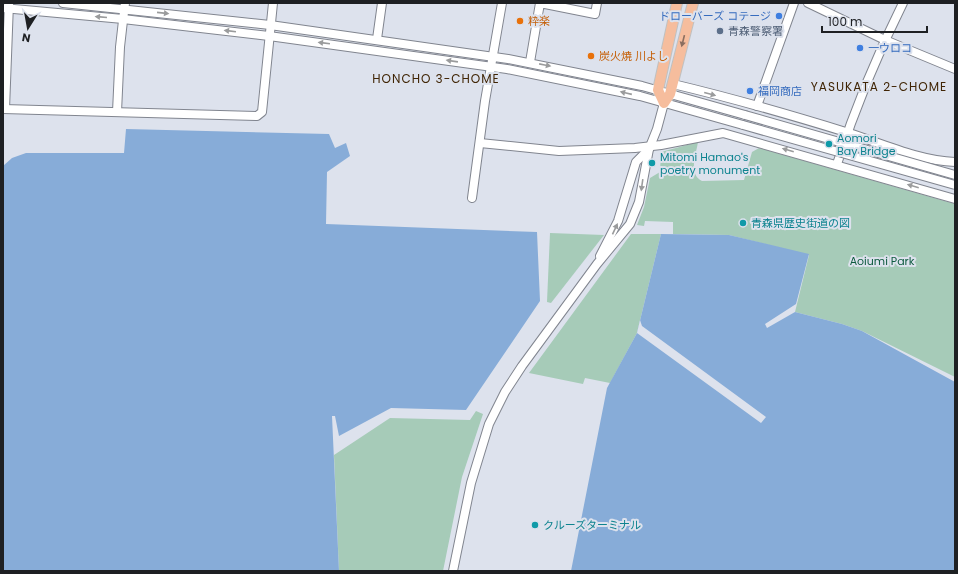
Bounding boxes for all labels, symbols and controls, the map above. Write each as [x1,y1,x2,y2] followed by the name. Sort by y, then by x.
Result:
[8,8,48,48] north arrow
[659,8,771,24] place label: ドローバーズ コテージ
[822,8,927,34] scale bar
[157,10,169,16] one-way arrow
[774,11,784,21] marker: ドローバーズ コテージ
[528,13,550,29] place label: 粋楽
[828,13,862,30] text: 100 m
[95,14,107,20] one-way arrow
[515,16,525,26] marker: 粋楽
[728,23,783,39] place label: 青森警察署
[715,26,725,36] marker: 青森警察署
[224,28,236,34] one-way arrow
[21,29,32,46] text: N
[680,35,686,47] one-way arrow
[318,40,330,46] one-way arrow
[868,40,912,56] place label: 一ウロコ
[855,43,865,53] marker: 一ウロコ
[599,48,668,64] place label: 炭火焼 川よし
[586,51,596,61] marker: 炭火焼 川よし
[446,58,459,64] one-way arrow
[539,63,551,69] one-way arrow
[372,70,500,87] district label: HONCHO 3-CHOME
[811,78,947,95] district label: YASUKATA 2-CHOME
[758,83,802,99] place label: 福岡商店
[745,86,755,96] marker: 福岡商店
[620,89,632,95] one-way arrow
[705,91,717,97] one-way arrow
[837,130,896,159] place label: Aomori Bay Bridge
[824,139,834,149] marker: Aomori Bay Bridge
[782,147,794,153] one-way arrow
[660,149,760,178] place label: Mitomi Hamao's poetry monument
[647,158,657,168] marker: Mitomi Hamao's poetry monument
[639,179,645,191] one-way arrow
[907,183,919,189] one-way arrow
[751,215,850,231] place label: 青森県歴史街道の図
[738,218,748,228] marker: 青森県歴史街道の図
[612,224,618,235] one-way arrow
[850,253,915,269] park label: Aoiumi Park
[543,517,641,533] place label: クルーズターミナル
[530,520,540,530] marker: クルーズターミナル

